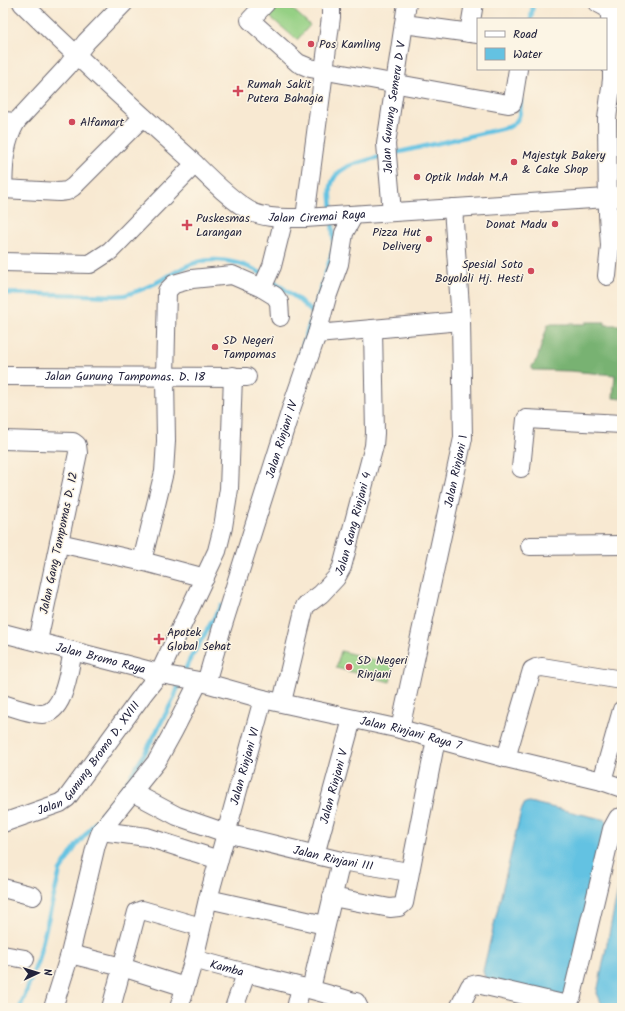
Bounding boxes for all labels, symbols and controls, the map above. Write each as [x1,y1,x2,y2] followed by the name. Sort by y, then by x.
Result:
[477,18,607,70] legend
[513,25,538,44] text: Road
[319,35,381,54] place label: Pos Kamling
[306,39,316,49] marker: Pos Kamling
[376,39,411,175] street label: Jalan Gunung Semeru D V
[513,45,543,64] text: Water
[247,75,324,108] place label: Rumah Sakit Putera Bahagia
[232,85,244,97] marker: Rumah Sakit Putera Bahagia
[80,113,125,132] place label: Alfamart
[67,117,77,127] marker: Alfamart
[522,146,606,179] place label: Majestyk Bakery & Cake Shop
[509,157,519,167] marker: Majestyk Bakery & Cake Shop
[425,168,509,187] place label: Optik Indah M.A
[412,172,422,182] marker: Optik Indah M.A
[267,204,367,228] street label: Jalan Ciremai Raya
[196,209,250,242] place label: Puskesmas Larangan
[485,215,547,234] place label: Donat Madu
[181,219,193,231] marker: Puskesmas Larangan
[550,219,560,229] marker: Donat Madu
[372,223,421,256] place label: Pizza Hut Delivery
[424,234,434,244] marker: Pizza Hut Delivery
[435,255,524,288] place label: Spesial Soto Boyolali Hj. Hesti
[526,266,536,276] marker: Spesial Soto Boyolali Hj. Hesti
[223,331,276,364] place label: SD Negeri Tampomas
[210,342,220,352] marker: SD Negeri Tampomas
[45,367,206,386] street label: Jalan Gunung Tampomas. D. 18
[260,397,303,481] street label: Jalan Rinjani IV
[439,434,473,509] street label: Jalan Rinjani 1
[330,469,376,579] street label: Jalan Gang Rinjani 4
[35,470,83,616] street label: Jalan Gang Tampomas D. 12
[167,623,231,656] place label: Apotek Global Sehat
[154,634,164,644] marker: Apotek Global Sehat
[54,638,148,679] street label: Jalan Bromo Raya
[357,651,409,684] place label: SD Negeri Rinjani
[344,662,354,672] marker: SD Negeri Rinjani
[34,697,145,820] street label: Jalan Gunung Bromo D. XVIII
[358,711,464,755] street label: Jalan Rinjani Raya 7
[225,724,264,807] street label: Jalan Rinjani VI
[314,746,353,826] street label: Jalan Rinjani V
[291,840,375,876] street label: Jalan Rinjani III
[18,953,58,993] north arrow
[208,954,246,982] street label: Kamba
[38,968,56,977] text: N

